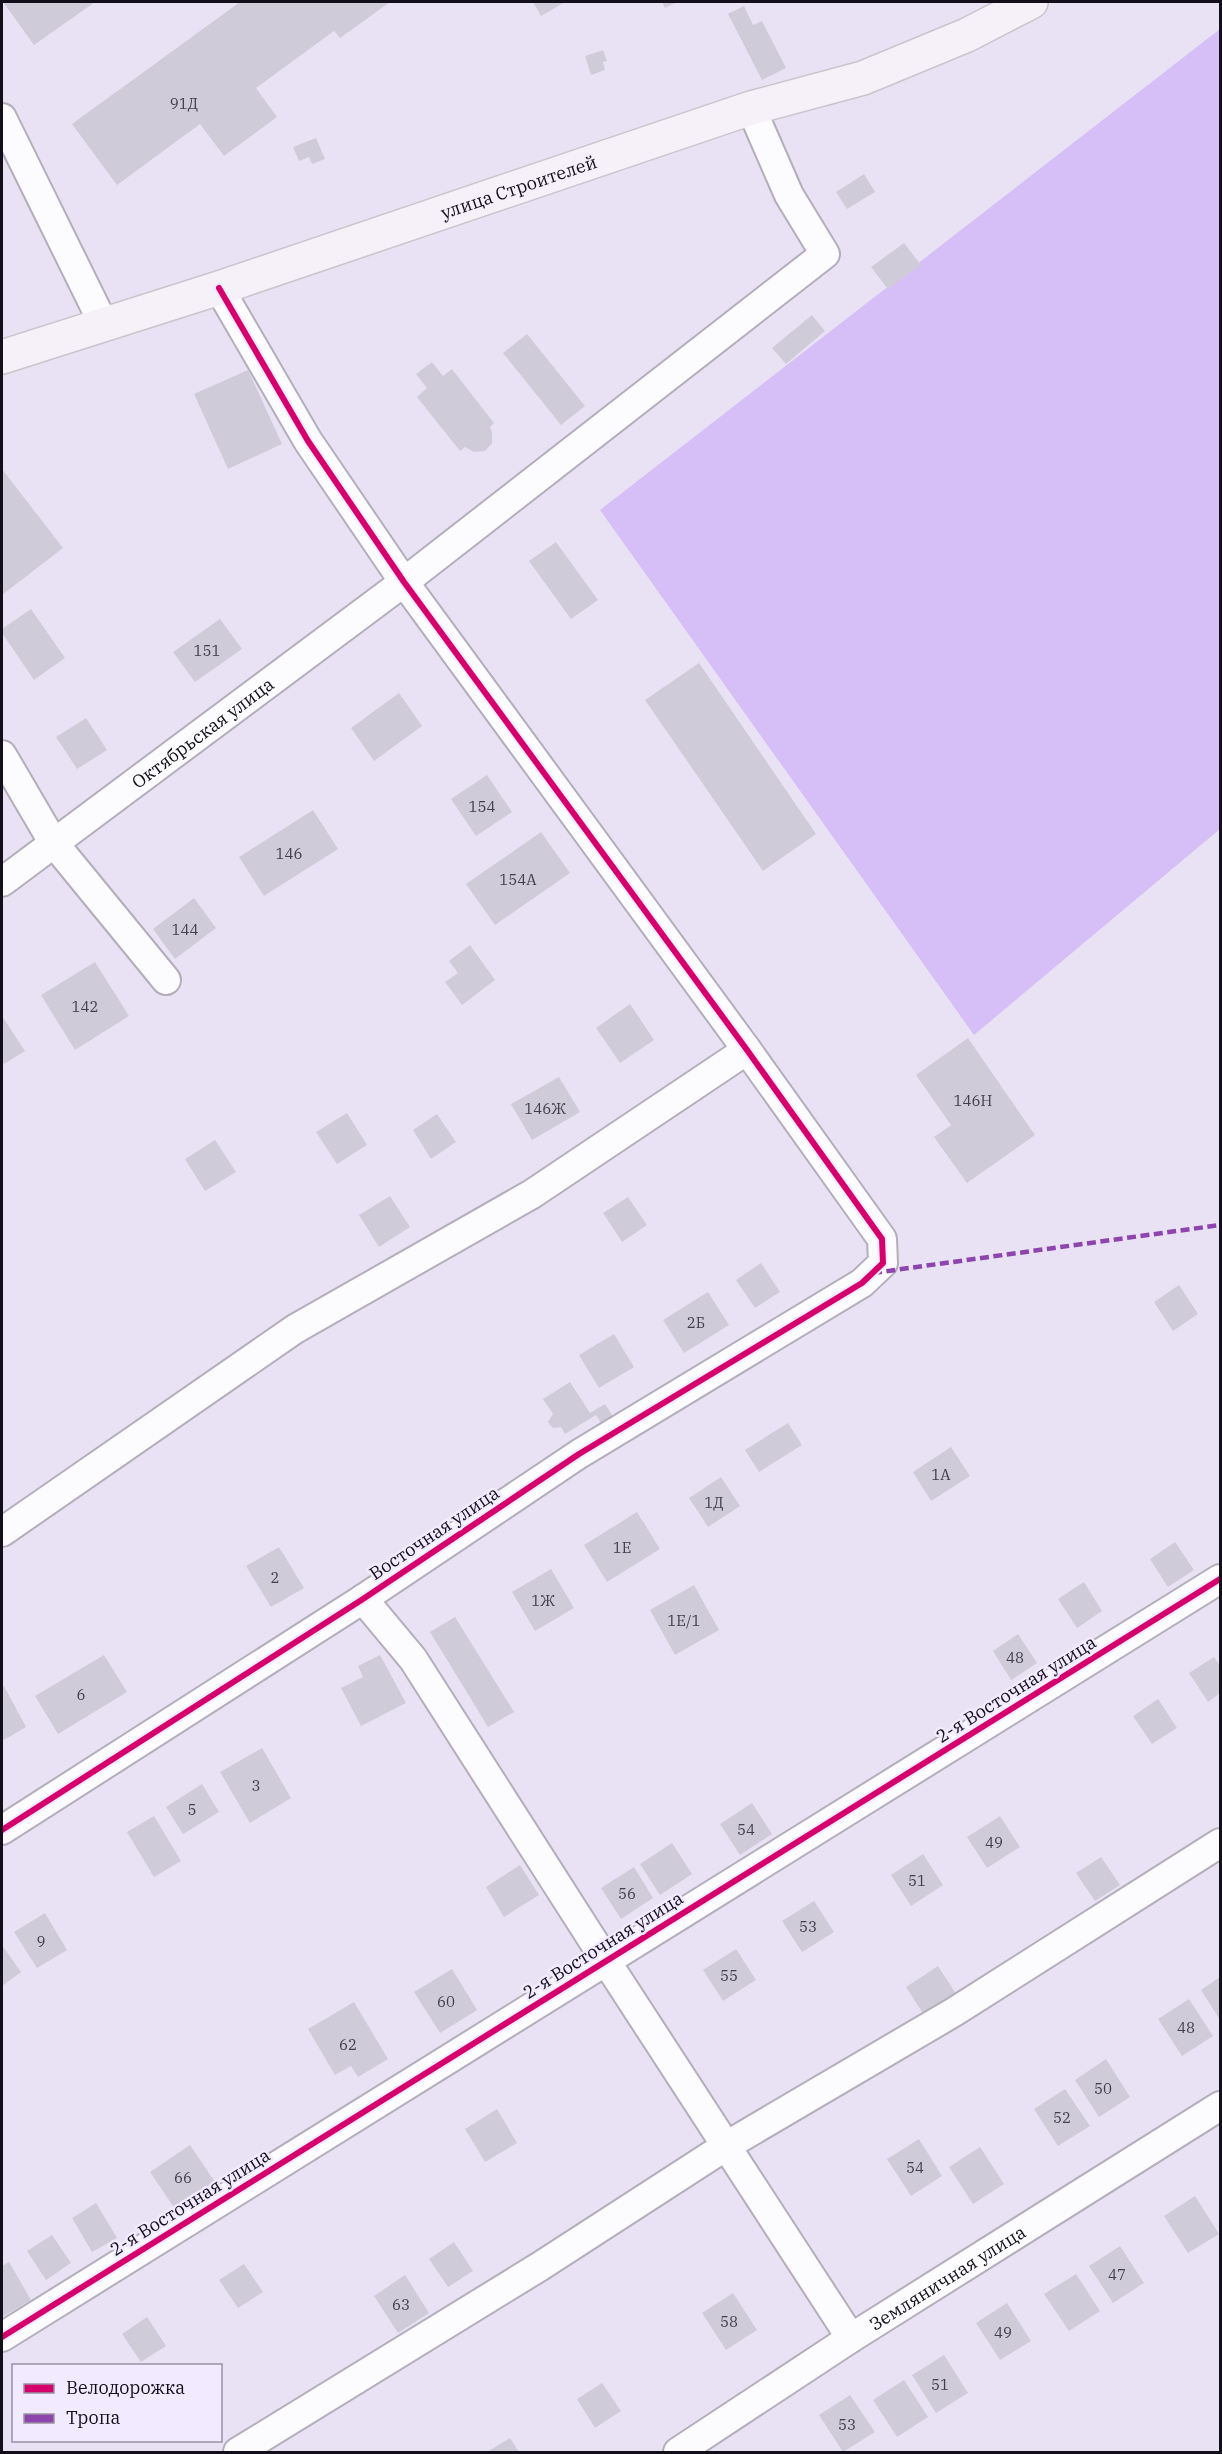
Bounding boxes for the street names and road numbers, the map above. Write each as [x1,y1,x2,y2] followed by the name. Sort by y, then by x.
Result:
[438,150,600,224] street label: улица Строителей
[127,672,278,793] street label: Октябрьская улица
[365,1481,504,1585] street label: Восточная улица
[932,1630,1100,1748] street label: 2-я Восточная улица
[519,1886,687,2004] street label: 2-я Восточная улица
[106,2143,274,2261] street label: 2-я Восточная улица
[865,2220,1030,2335] street label: Земляничная улица

